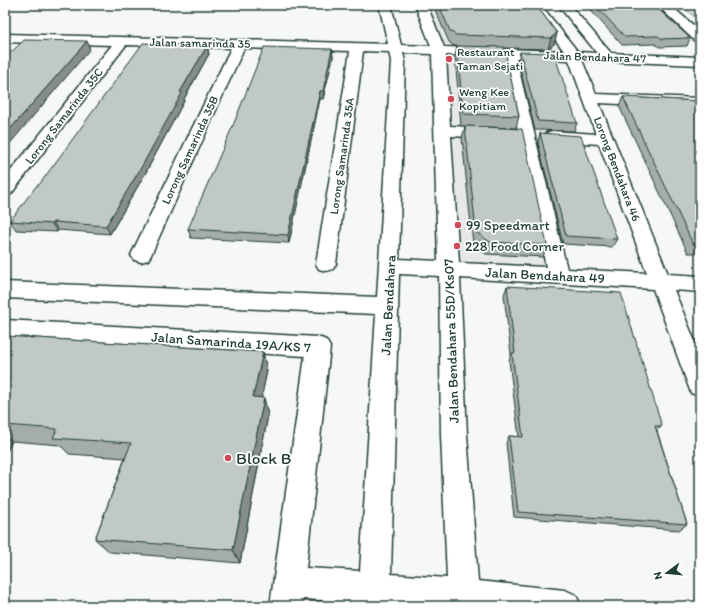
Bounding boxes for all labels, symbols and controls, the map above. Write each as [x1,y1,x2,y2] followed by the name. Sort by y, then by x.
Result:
[149,35,251,51] street label: Jalan samarinda 35
[457,45,523,73] place label: Restaurant Taman Sejati
[544,48,646,66] street label: Jalan Bendahara 47
[444,54,454,64] marker: Restaurant Taman Sejati
[22,65,106,167] street label: Lorong Samarinda 35C
[459,85,509,113] place label: Weng Kee Kopitiam
[159,93,221,207] street label: Lorong Samarinda 35B
[446,94,456,104] marker: Weng Kee Kopitiam
[327,96,357,215] street label: Lorong Samarinda 35A
[591,115,643,223] street label: Lorong Bendahara 46
[466,217,550,234] place label: 99 Speedmart
[453,220,463,230] marker: 99 Speedmart
[465,238,564,255] place label: 228 Food Corner
[452,241,462,251] marker: 228 Food Corner
[377,254,400,356] street label: Jalan Bendahara
[440,258,463,423] street label: Jalan Bendahara 55D/Ks07
[485,264,605,287] street label: Jalan Bendahara 49
[151,328,311,357] street label: Jalan Samarinda 19A/KS 7
[236,448,292,468] place label: Block B
[223,453,233,463] marker: Block B
[647,553,687,593] north arrow
[651,570,665,581] text: N

